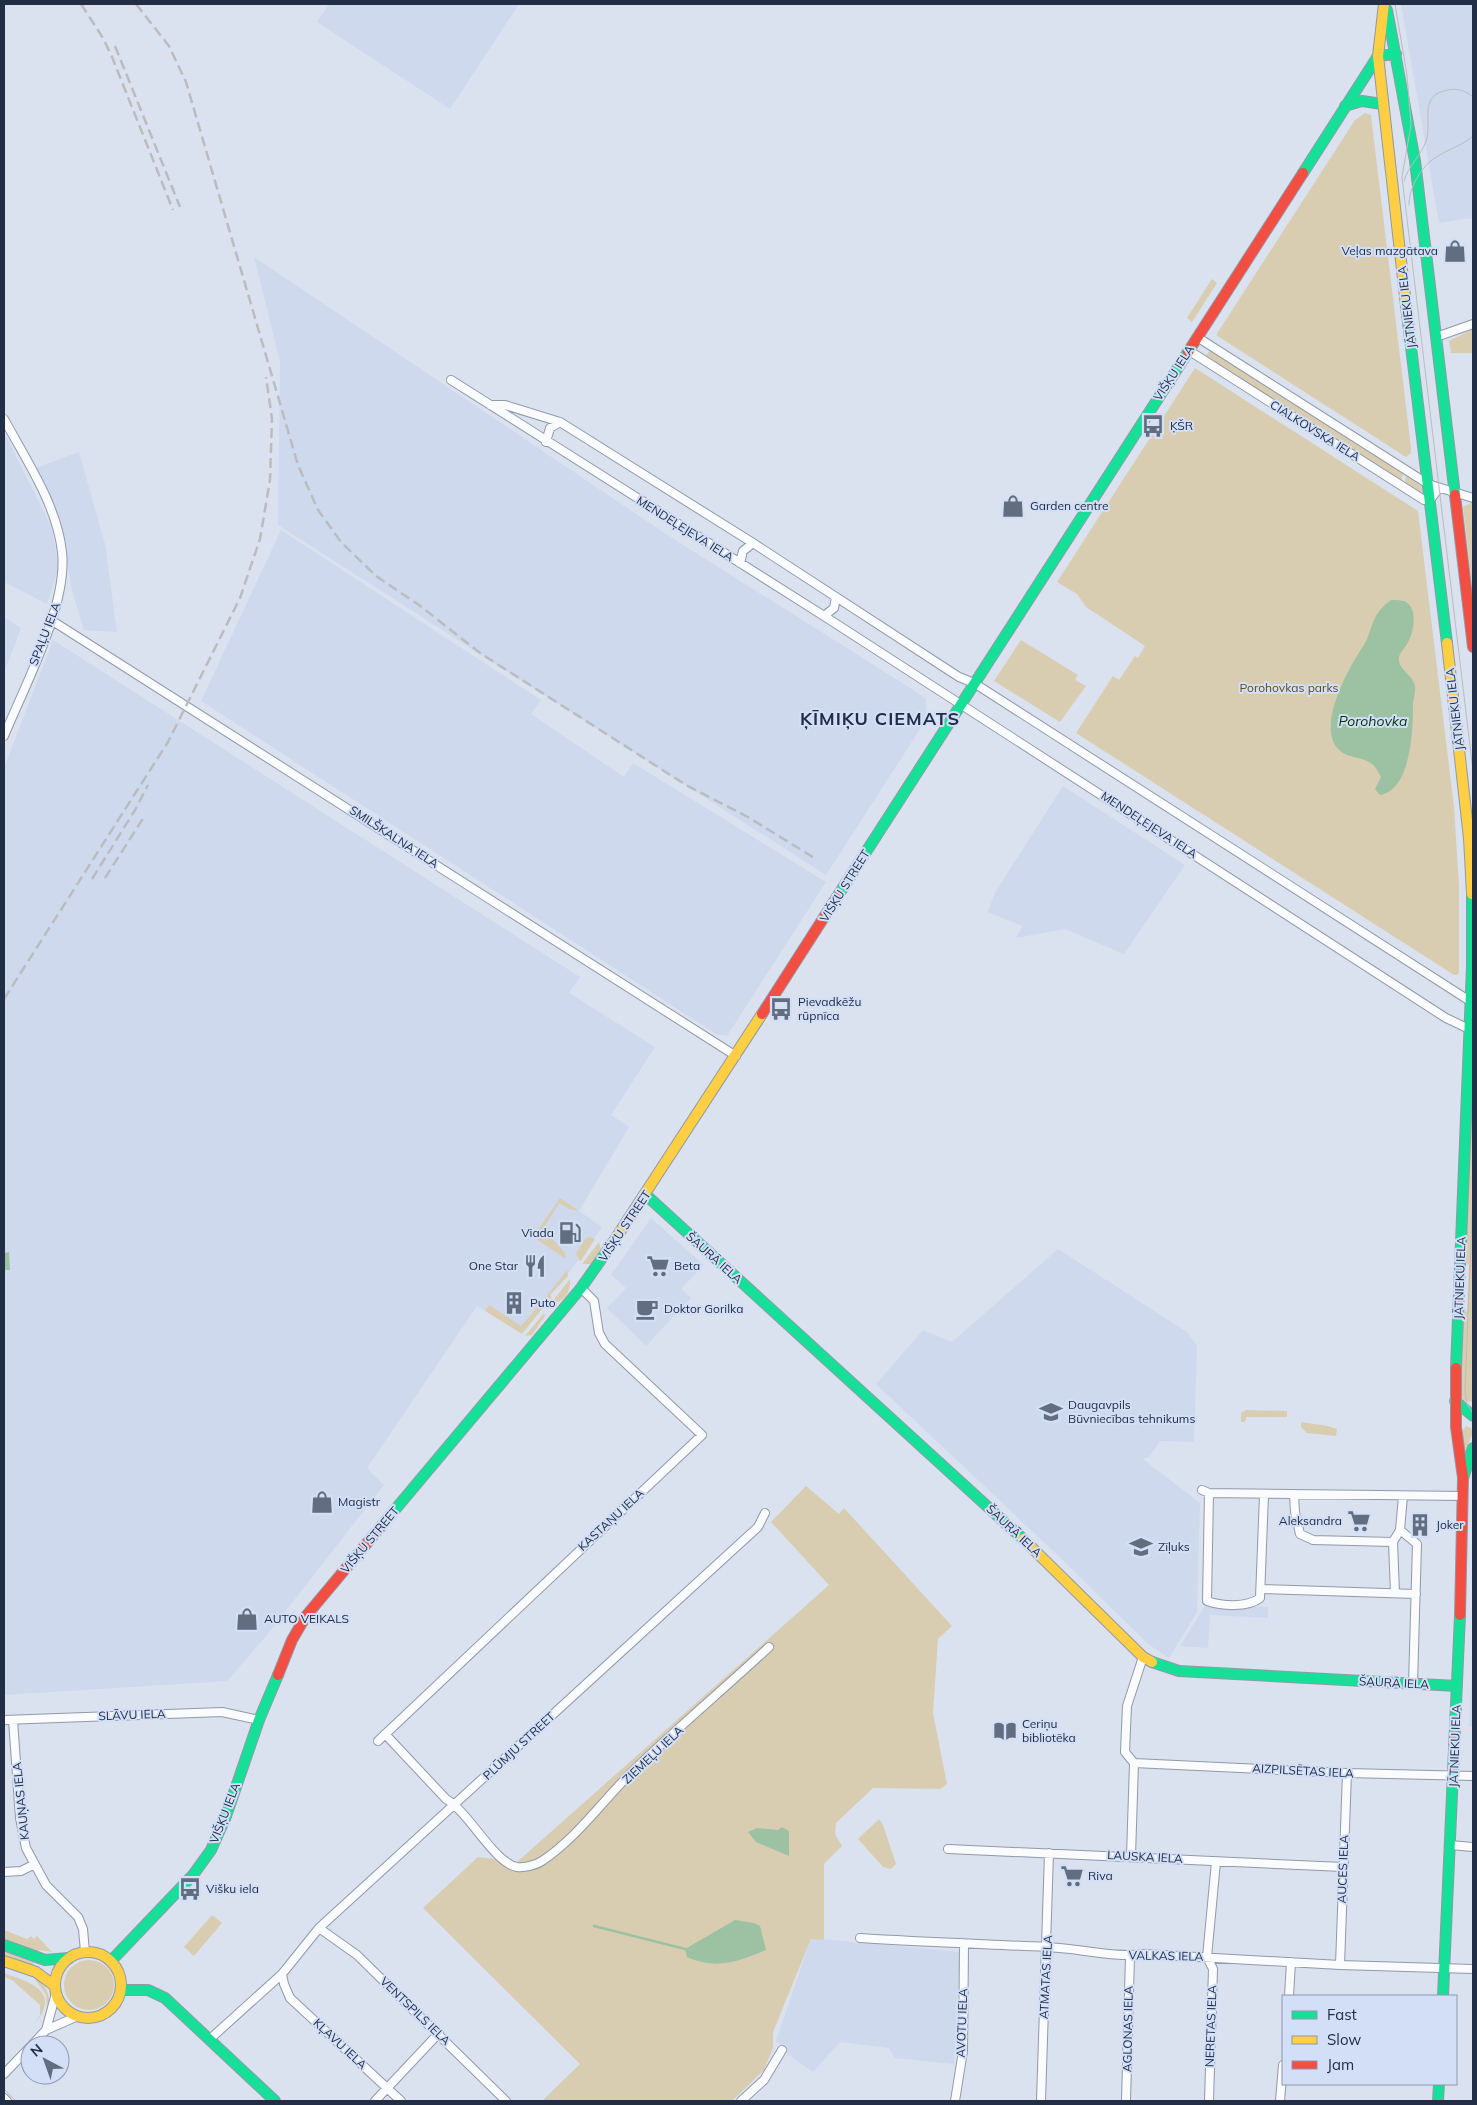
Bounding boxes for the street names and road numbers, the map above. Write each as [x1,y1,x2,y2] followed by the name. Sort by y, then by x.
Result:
[1394,265,1419,349] street label: JĀTNIEKU IELA
[1150,342,1198,404] street label: VIŠĶU IELA
[1268,397,1363,464] street label: CIALKOVSKA IELA
[633,493,737,566] street label: MENDEĻEJEVA IELA
[26,600,64,668] street label: SPAĻU IELA
[1442,667,1467,751] street label: JĀTNIEKU IELA
[1098,788,1200,862] street label: MENDEĻEJEVA IELA
[347,802,442,871] street label: SMILŠKALNA IELA
[816,846,874,925] street label: VIŠĶU STREET
[595,1187,655,1265] street label: VIŠĶU STREET
[683,1229,746,1287] street label: ŠAURĀ IELA
[1451,1236,1468,1320] street label: JĀTNIEKU IELA
[575,1485,648,1555] street label: KASTAŅU IELA
[983,1501,1045,1560] street label: ŠAURĀ IELA
[337,1503,403,1577] street label: VIŠĶU STREET
[1358,1673,1430,1692] street label: ŠAURĀ IELA
[1446,1704,1463,1788] street label: JĀTNIEKU IELA
[98,1706,166,1723] street label: SLĀVU IELA
[480,1708,558,1783] street label: PLŪMJU STREET
[619,1722,687,1787] street label: ZIEMEĻU IELA
[1252,1760,1354,1781] street label: AIZPILSĒTAS IELA
[9,1761,33,1841] street label: KAUŅAS IELA
[206,1780,244,1846] street label: VIŠĶU IELA
[1334,1834,1351,1904] street label: AUCES IELA
[1107,1847,1183,1866] street label: LAUSKA IELA
[1036,1934,1055,2019] street label: ATMATAS IELA
[1128,1947,1204,1964] street label: VALKAS IELA
[377,1973,454,2048] street label: VENTSPILS IELA
[1202,1984,1219,2067] street label: NERETAS IELA
[1119,1985,1136,2072] street label: AGLONAS IELA
[953,1988,970,2058] street label: AVOTU IELA
[310,2015,370,2073] street label: KĻAVU IELA

